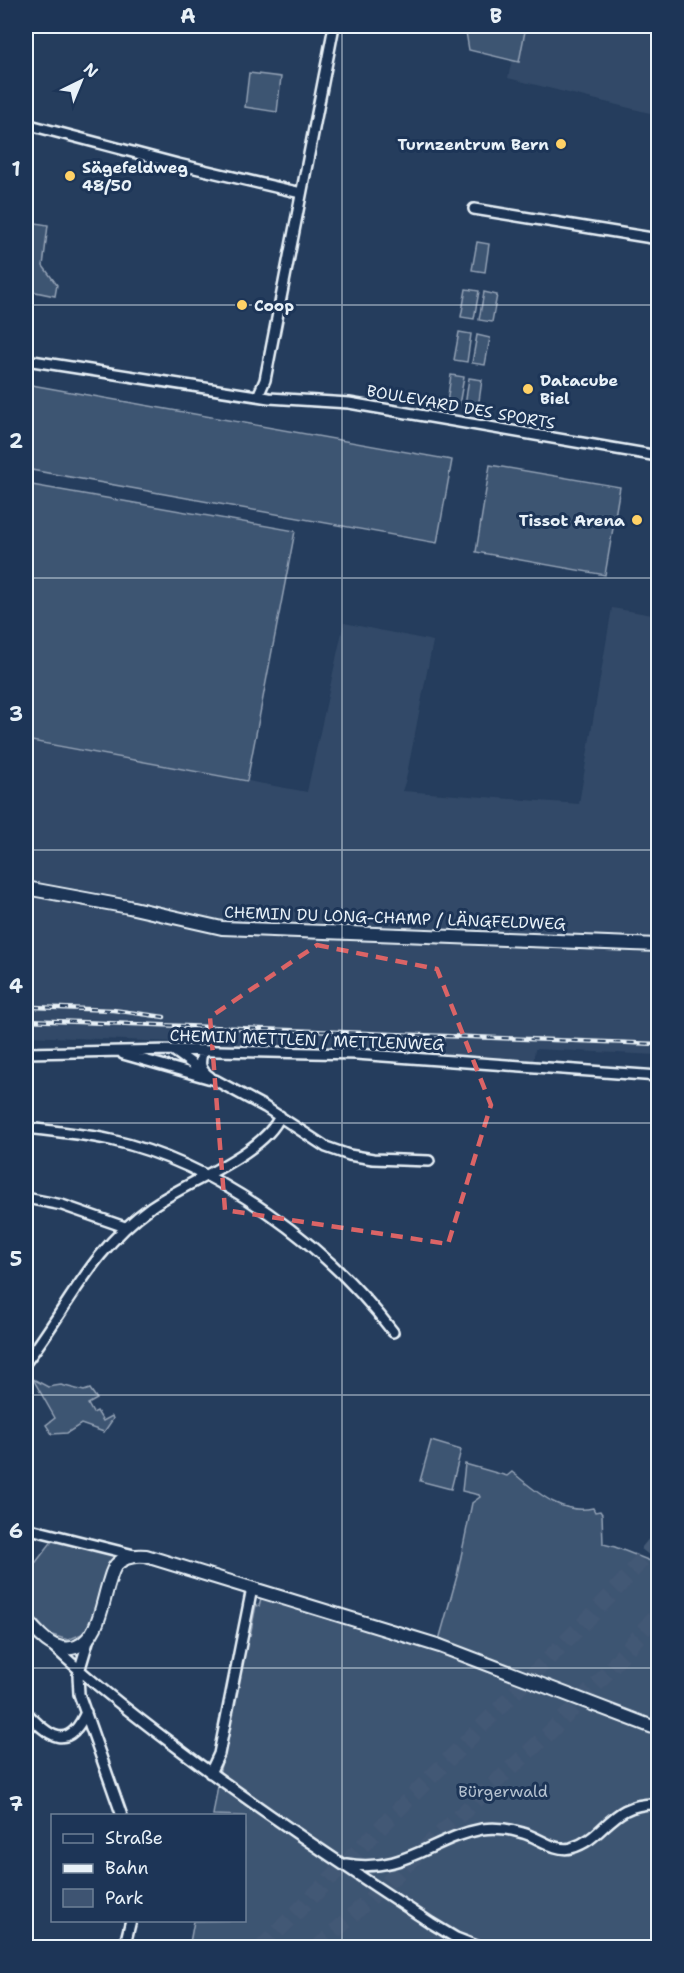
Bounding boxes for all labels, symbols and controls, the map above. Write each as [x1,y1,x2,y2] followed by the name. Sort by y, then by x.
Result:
[180,3,196,29] text: A
[490,3,502,29] text: B
[51,51,111,111] north arrow
[79,58,103,82] text: N
[397,134,549,155] place label: Turnzentrum Bern
[554,137,568,151] marker: Turnzentrum Bern
[11,156,21,182] text: 1
[82,157,188,196] place label: Sägefeldweg 48/50
[63,169,77,183] marker: Sägefeldweg 48/50
[254,295,294,316] place label: Coop
[235,298,249,312] marker: Coop
[540,370,619,409] place label: Datacube Biel
[365,380,557,434] street label: BOULEVARD DES SPORTS
[521,382,535,396] marker: Datacube Biel
[9,428,23,454] text: 2
[519,510,625,531] place label: Tissot Arena
[630,513,644,527] marker: Tissot Arena
[9,701,23,727] text: 3
[224,902,566,934] street label: CHEMIN DU LONG-CHAMP / LÄNGFELDWEG
[9,973,23,999] text: 4
[169,1025,445,1055] street label: CHEMIN METTLEN / METTLENWEG
[10,1246,22,1272] text: 5
[9,1518,23,1544] text: 6
[458,1781,548,1802] park label: Bürgerwald
[9,1791,23,1817] text: 7
[51,1814,246,1922] legend
[105,1826,163,1850] text: Straße
[105,1856,149,1880] text: Bahn
[105,1886,144,1910] text: Park

